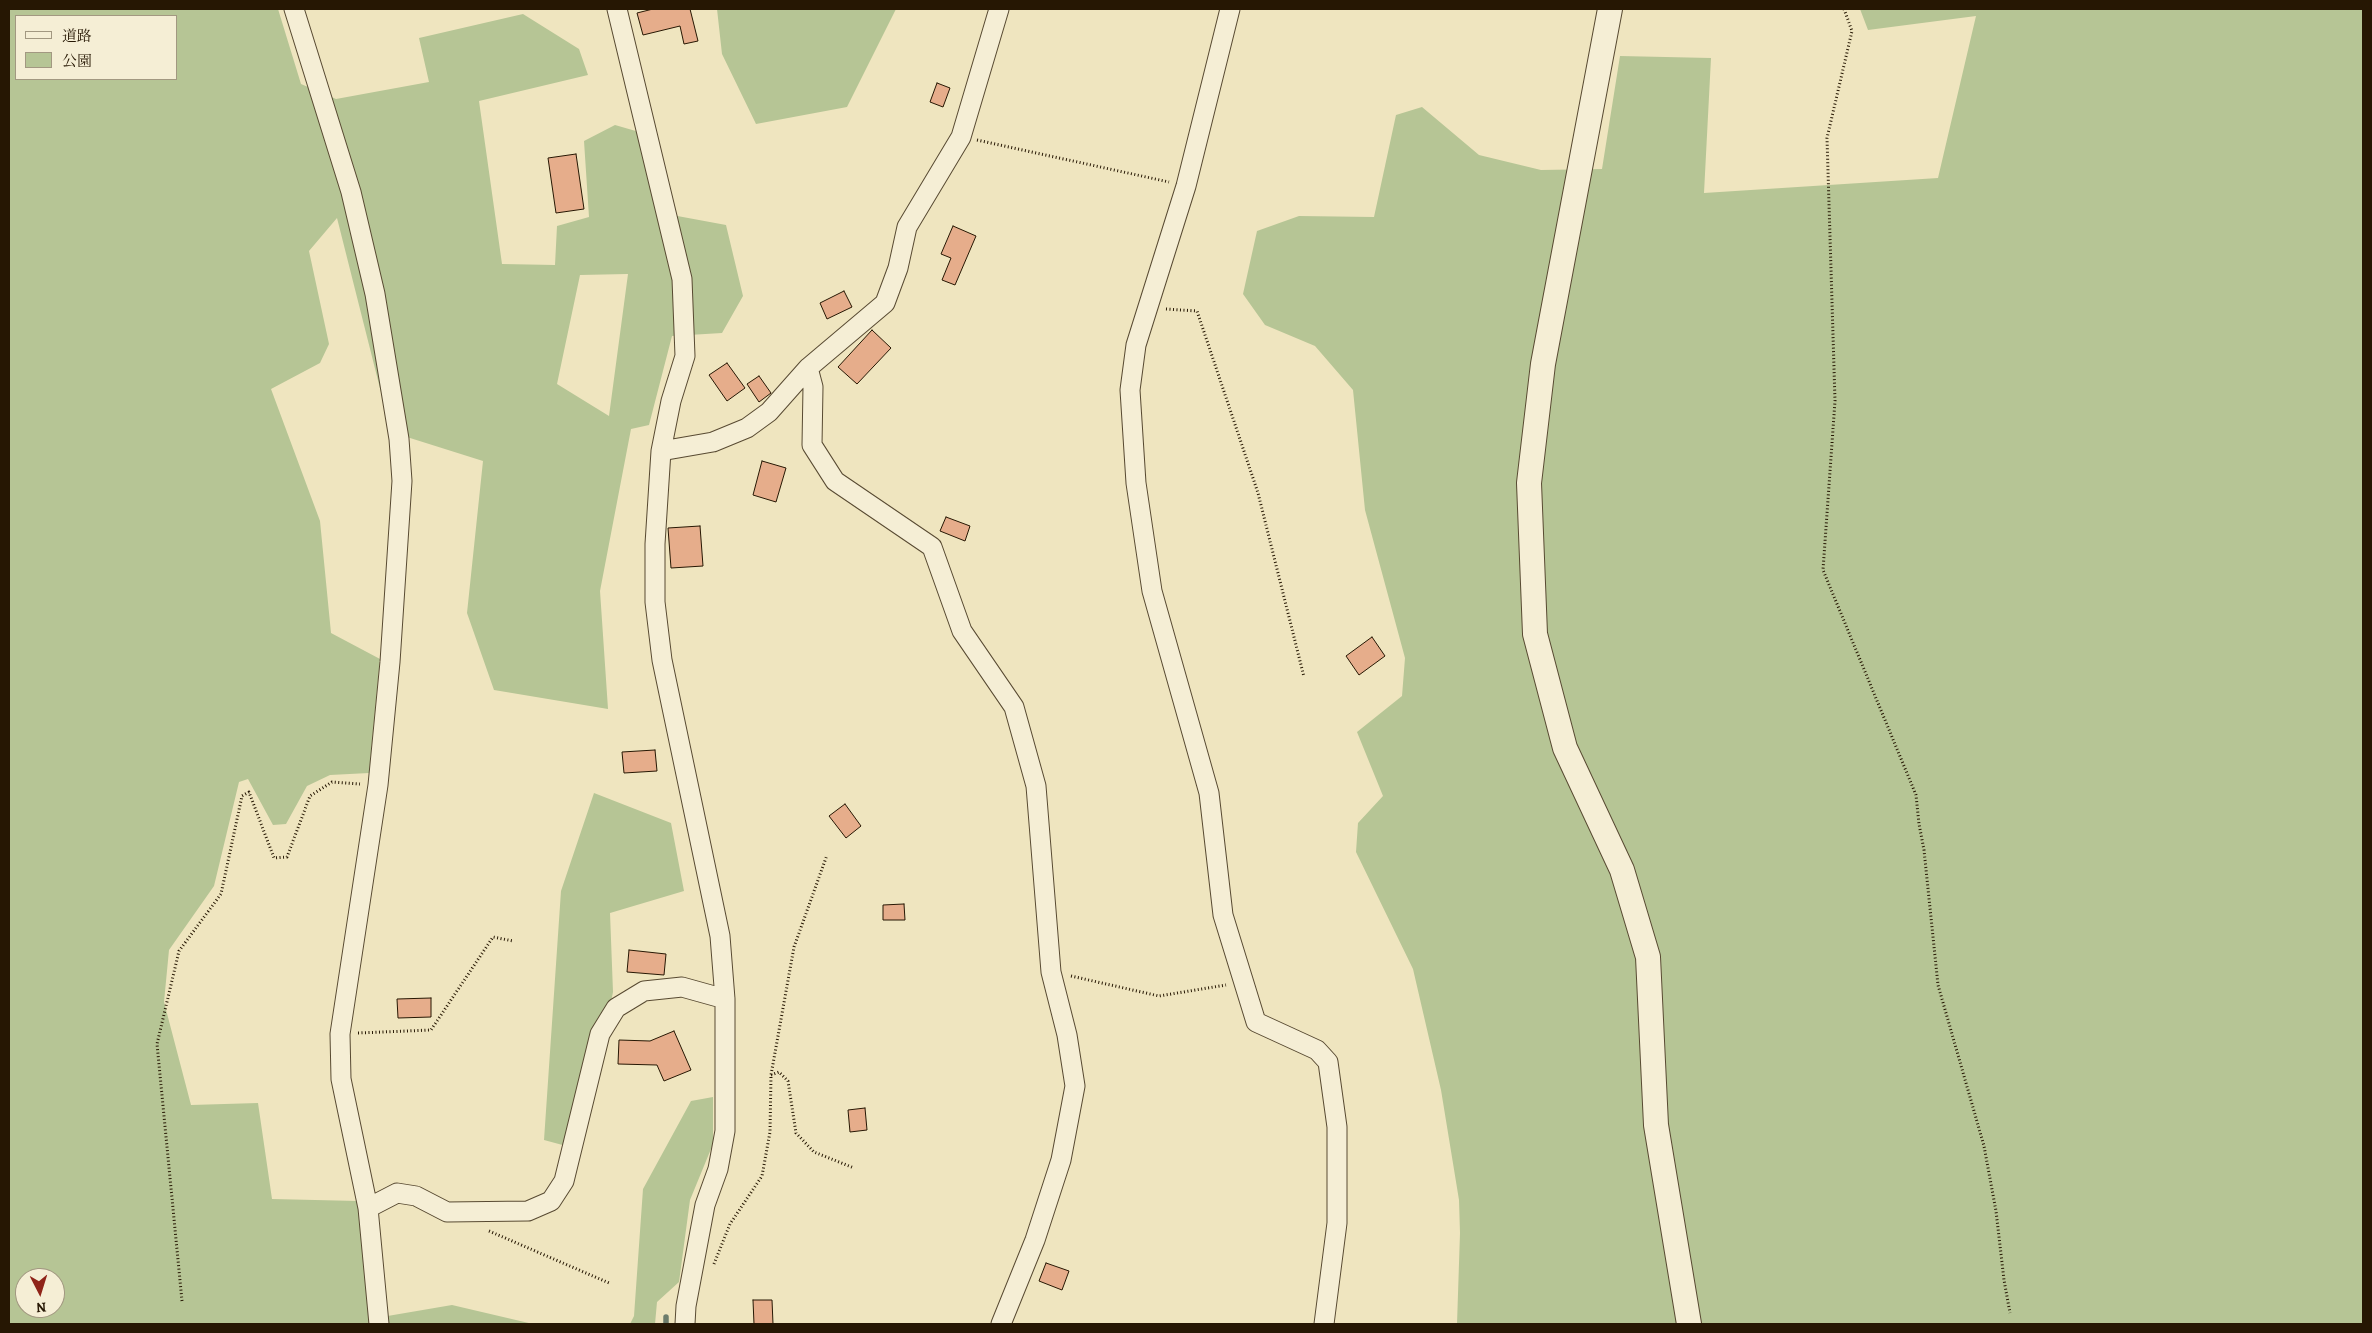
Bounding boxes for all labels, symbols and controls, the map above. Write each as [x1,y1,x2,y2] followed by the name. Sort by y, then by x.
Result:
[15,15,178,80] legend
[62,26,92,46] text: 道路
[62,51,92,71] text: 公園
[15,1268,65,1318] north arrow
[35,1298,47,1317] text: N

